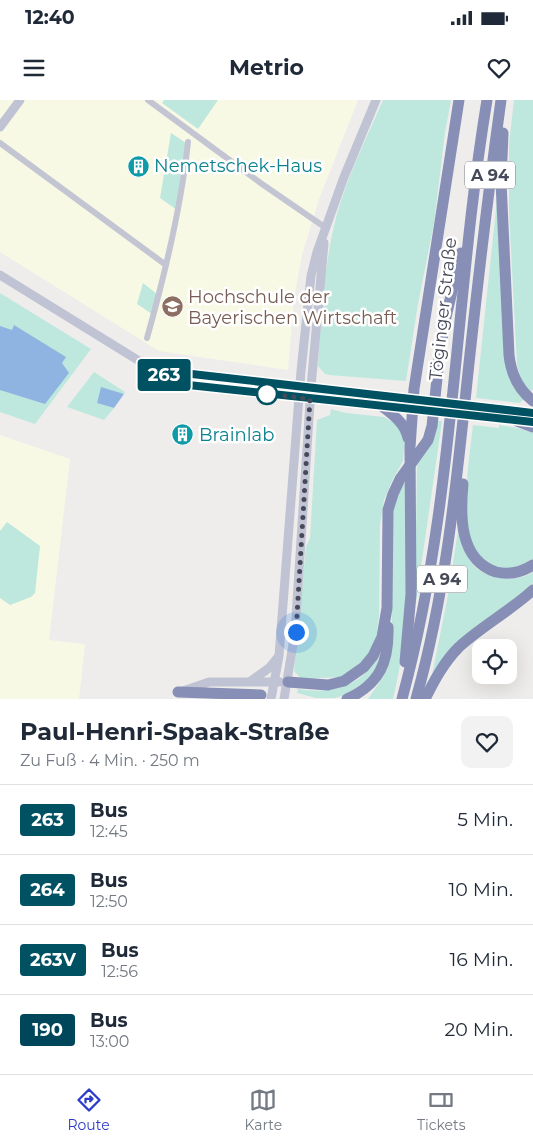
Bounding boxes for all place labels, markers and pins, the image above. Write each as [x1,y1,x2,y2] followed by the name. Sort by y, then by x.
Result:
[126,154,150,178] building icon: Nemetschek-Haus
[154,155,322,177] place label: Nemetschek-Haus
[188,286,397,329] place label: Hochschule der Bayerischen Wirtschaft
[160,295,184,319] school or university icon: Hochschule der Bayerischen Wirtschaft
[256,383,278,405] unlabelled marker
[171,423,195,447] building icon: Brainlab
[199,424,274,446] place label: Brainlab

